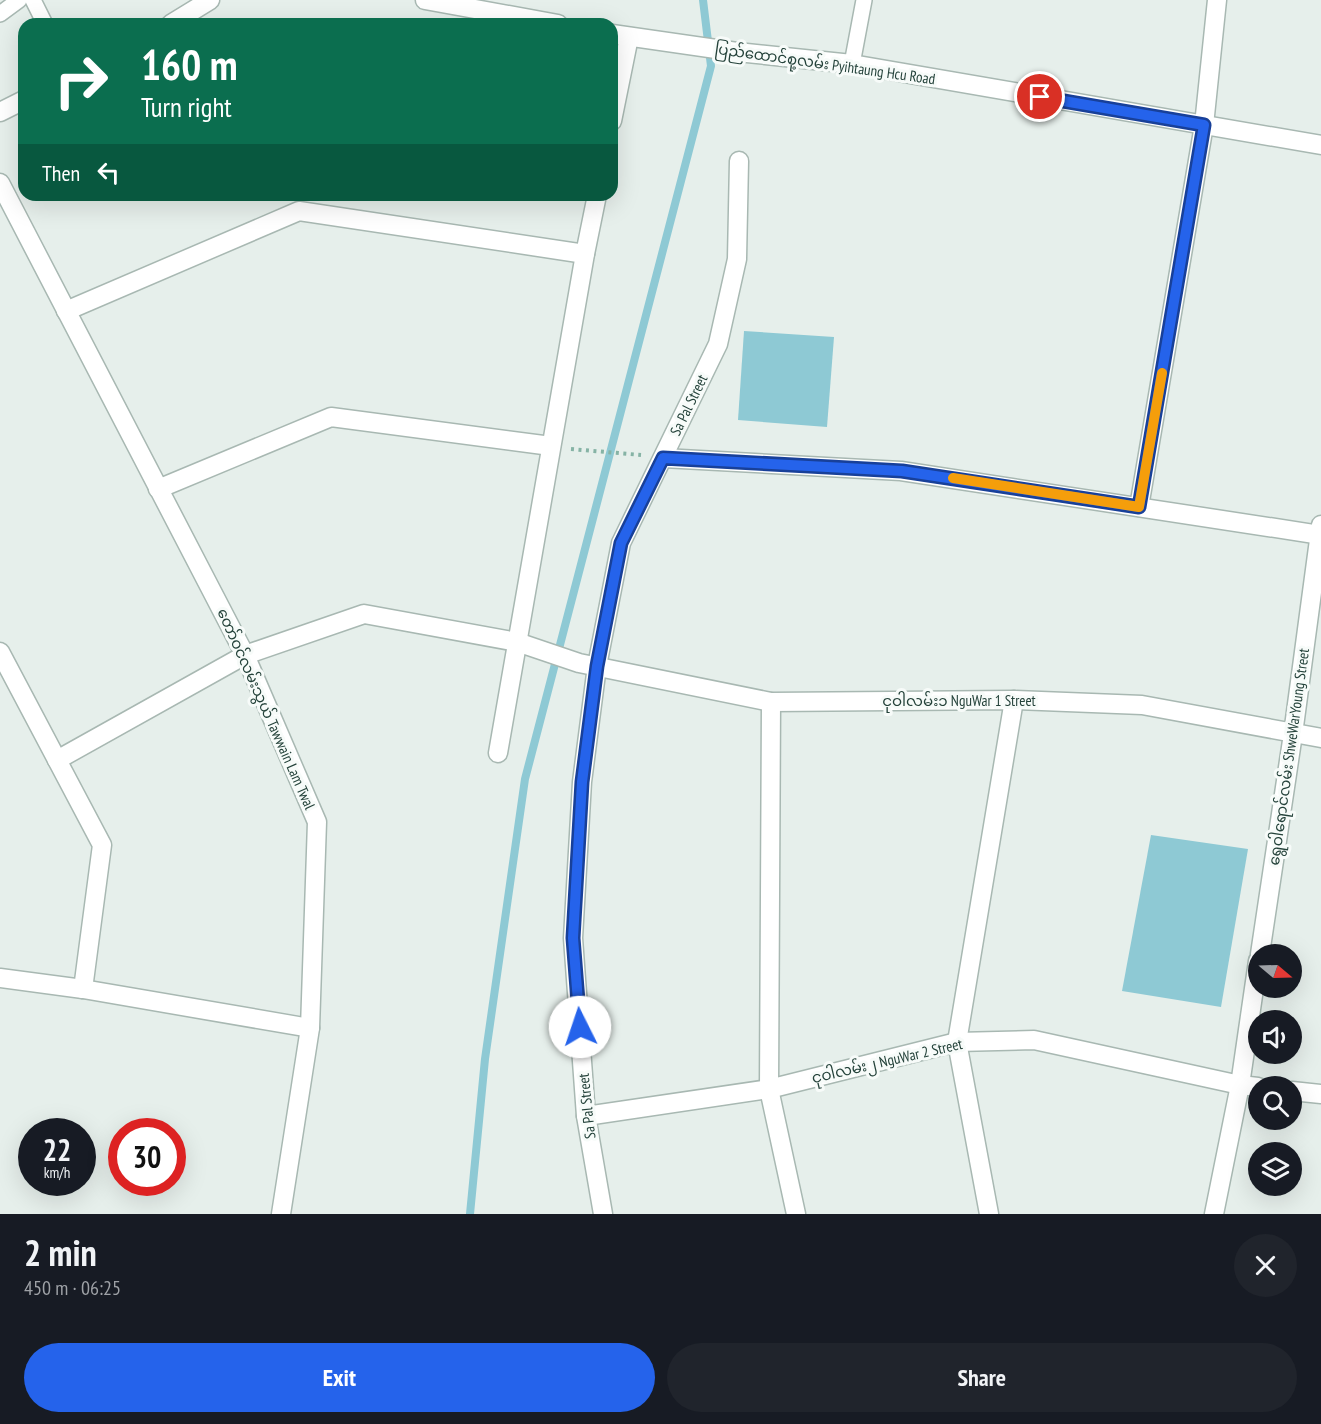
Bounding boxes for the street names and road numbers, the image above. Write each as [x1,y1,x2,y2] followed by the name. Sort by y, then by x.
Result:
[713,39,936,91] street label: ပြည်ထောင်စု့လမ်း Pyihtaung Hcu Road
[666,371,711,438] street label: Sa Pal Street
[212,605,320,814] street label: တော်ဝင်လမ်းသွယ် Tawwain Lam Twal
[1264,647,1316,867] street label: ရွေဝါရောင်လမ်း ShweWarYoung Street
[882,691,1036,713] street label: ငုဝါလမ်း၁ NguWar 1 Street
[810,1034,965,1090] street label: ငုဝါလမ်း၂ NguWar 2 Street
[574,1072,599,1140] street label: Sa Pal Street

